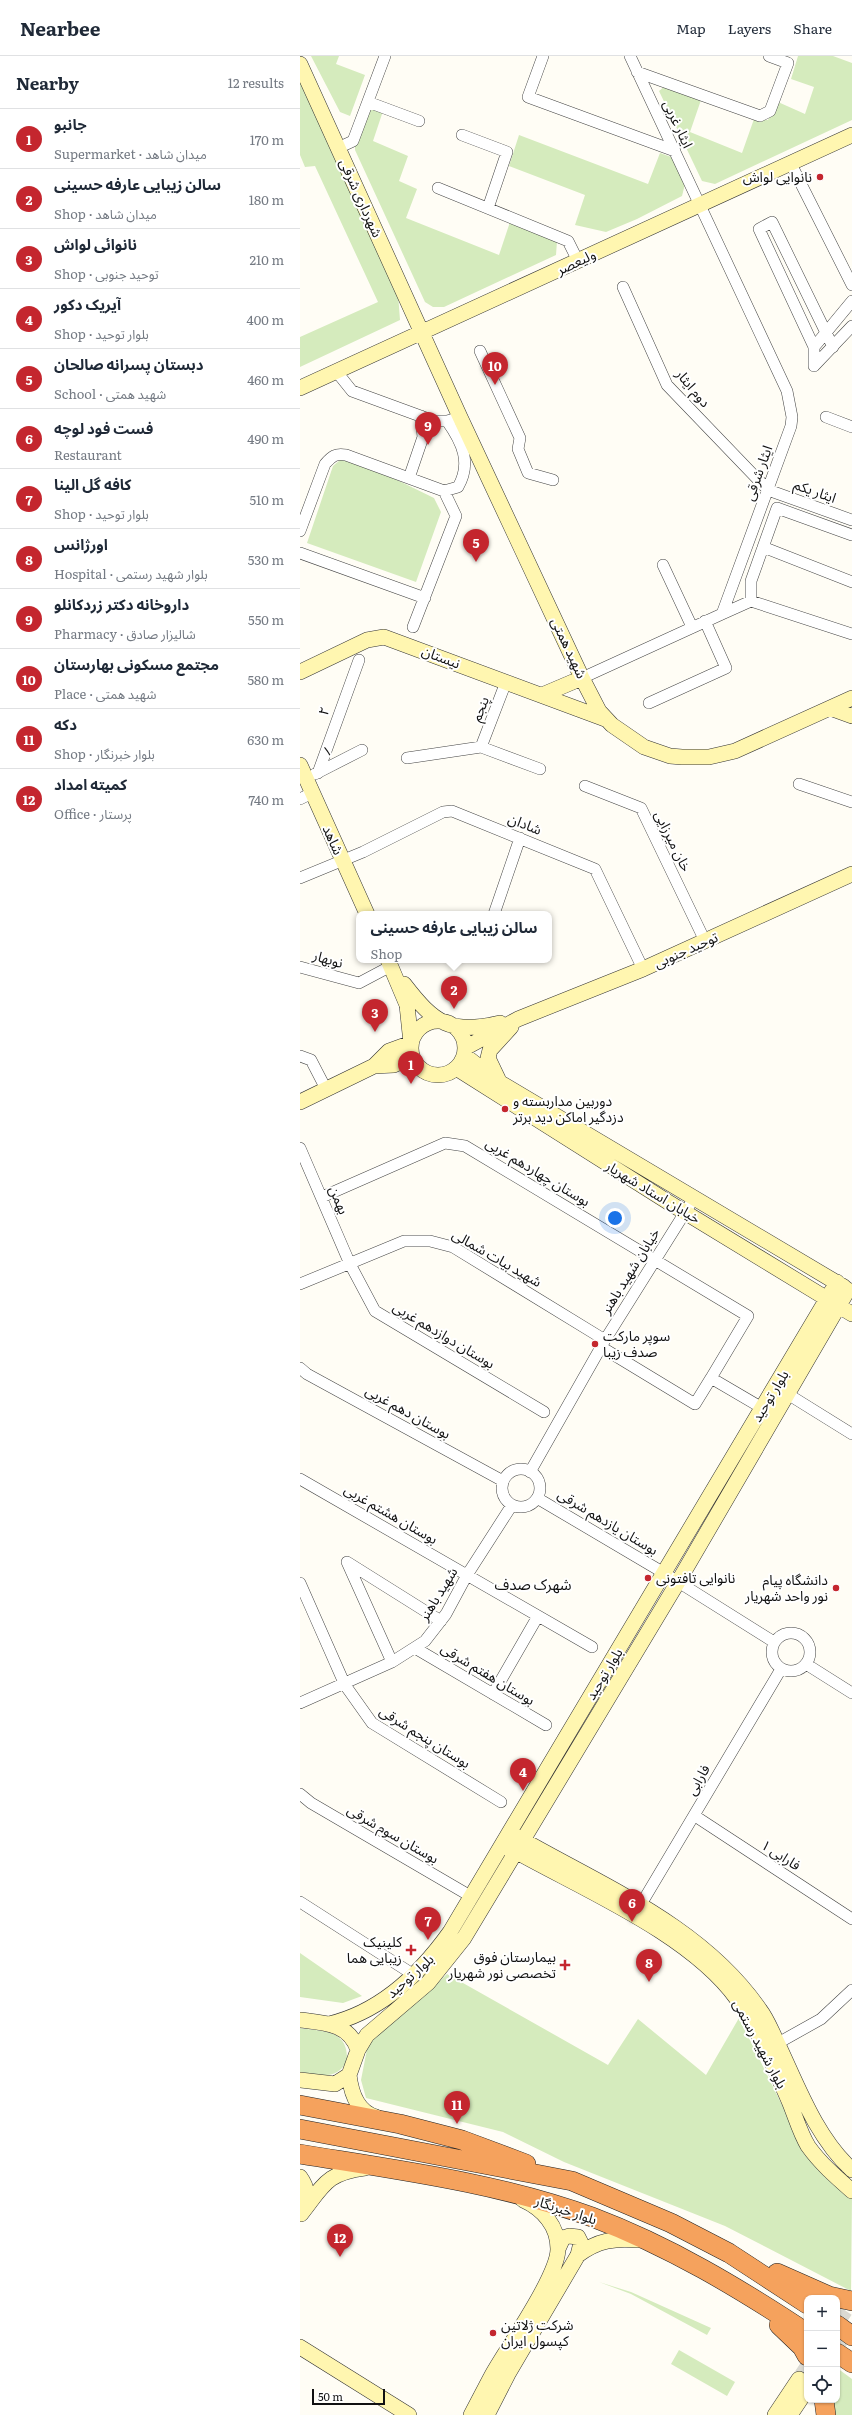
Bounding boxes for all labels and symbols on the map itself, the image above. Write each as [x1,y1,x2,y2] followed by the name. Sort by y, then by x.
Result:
[659,96,699,151] street label: ایثار غربی
[336,155,388,240] street label: شهرداری شرقی
[743,166,812,186] place label: نانوایی لواش
[815,172,825,182] marker: نانوایی لواش
[552,243,598,279] street label: ولیعصر
[482,352,508,385] pin: 10
[670,363,716,412] street label: دوم ایثار
[415,412,441,445] pin: 9
[738,442,776,503] street label: ایثار شرقی
[791,473,839,509] street label: ایثار یکم
[463,529,489,562] pin: 5
[547,614,593,681] street label: شهید همتی
[419,640,464,673] street label: نيستان
[465,693,495,725] street label: پنجم
[312,703,334,718] street label: ۲
[318,739,335,761] street label: ۱
[506,807,545,839] street label: شادان
[651,807,697,874] street label: خان میرزایی
[319,822,349,858] street label: شاهد
[650,926,721,972] street label: توحید جنوبی
[310,944,346,972] street label: نوبهار
[441,976,467,1009] pin: 2
[362,999,388,1032] pin: 3
[398,1051,424,1084] pin: 1
[512,1090,624,1126] place label: دوربین مداربسته و دزدگیر اماکن دید برتر
[500,1104,510,1114] marker: دوربین مداربسته و دزدگیر اماکن دید برتر
[481,1132,595,1212] street label: بوستان چهاردهم غربی
[601,1154,705,1227] street label: خیابان استاد شهریار
[325,1182,355,1217] street label: بهمن
[605,1208,625,1228] your location
[449,1223,546,1291] street label: شهید بیات شمالی
[594,1224,663,1318] street label: خیابان شهید باهنر
[389,1296,499,1374] street label: بوستان دوازدهم غربی
[603,1325,670,1361] place label: سوپر مارکت صدف زیبا
[590,1339,600,1349] marker: سوپر مارکت صدف زیبا
[746,1365,793,1425] street label: بلوار توحید
[361,1379,455,1445] street label: بوستان دهم غربی
[340,1478,442,1550] street label: بوستان هشتم غربی
[553,1483,663,1561] street label: بوستان یازدهم شرقی
[412,1563,461,1625] street label: شهید باهنر
[656,1567,735,1587] place label: نانوایی تافتونی
[744,1569,828,1605] place label: دانشگاه پیام نور واحد شهریار
[494,1572,572,1595] district label: شهرک صدف
[643,1573,653,1583] marker: نانوایی تافتونی
[831,1583,841,1593] marker: دانشگاه پیام نور واحد شهریار
[437,1637,540,1711] street label: بوستان هفتم شرقی
[580,1643,627,1703] street label: بلوار توحید
[375,1700,475,1774] street label: بوستان پنجم شرقی
[510,1758,536,1791] pin: 4
[680,1760,714,1799] street label: فارابی
[343,1799,443,1869] street label: بوستان سوم شرقی
[758,1834,805,1874] street label: فارابی ۱
[619,1889,645,1922] pin: 6
[415,1907,441,1940] pin: 7
[347,1931,402,1967] place label: کلینیک زیبایی هما
[405,1944,417,1956] marker: کلینیک زیبایی هما
[447,1946,556,1982] place label: بیمارستان فوق تخصصی نور شهریار
[381,1948,438,2002] street label: بلوار توحید
[636,1949,662,1982] pin: 8
[559,1959,571,1971] marker: بیمارستان فوق تخصصی نور شهریار
[729,1995,793,2092] street label: بلوار شهید رستمی
[444,2091,470,2124] pin: 11
[532,2189,600,2229] street label: بلوار خبرنگار
[327,2224,353,2257] pin: 12
[501,2314,573,2351] place label: شرکت ژلاتین کپسول ایران
[488,2328,498,2338] marker: شرکت ژلاتین کپسول ایران
[312,2387,385,2406] scale bar

